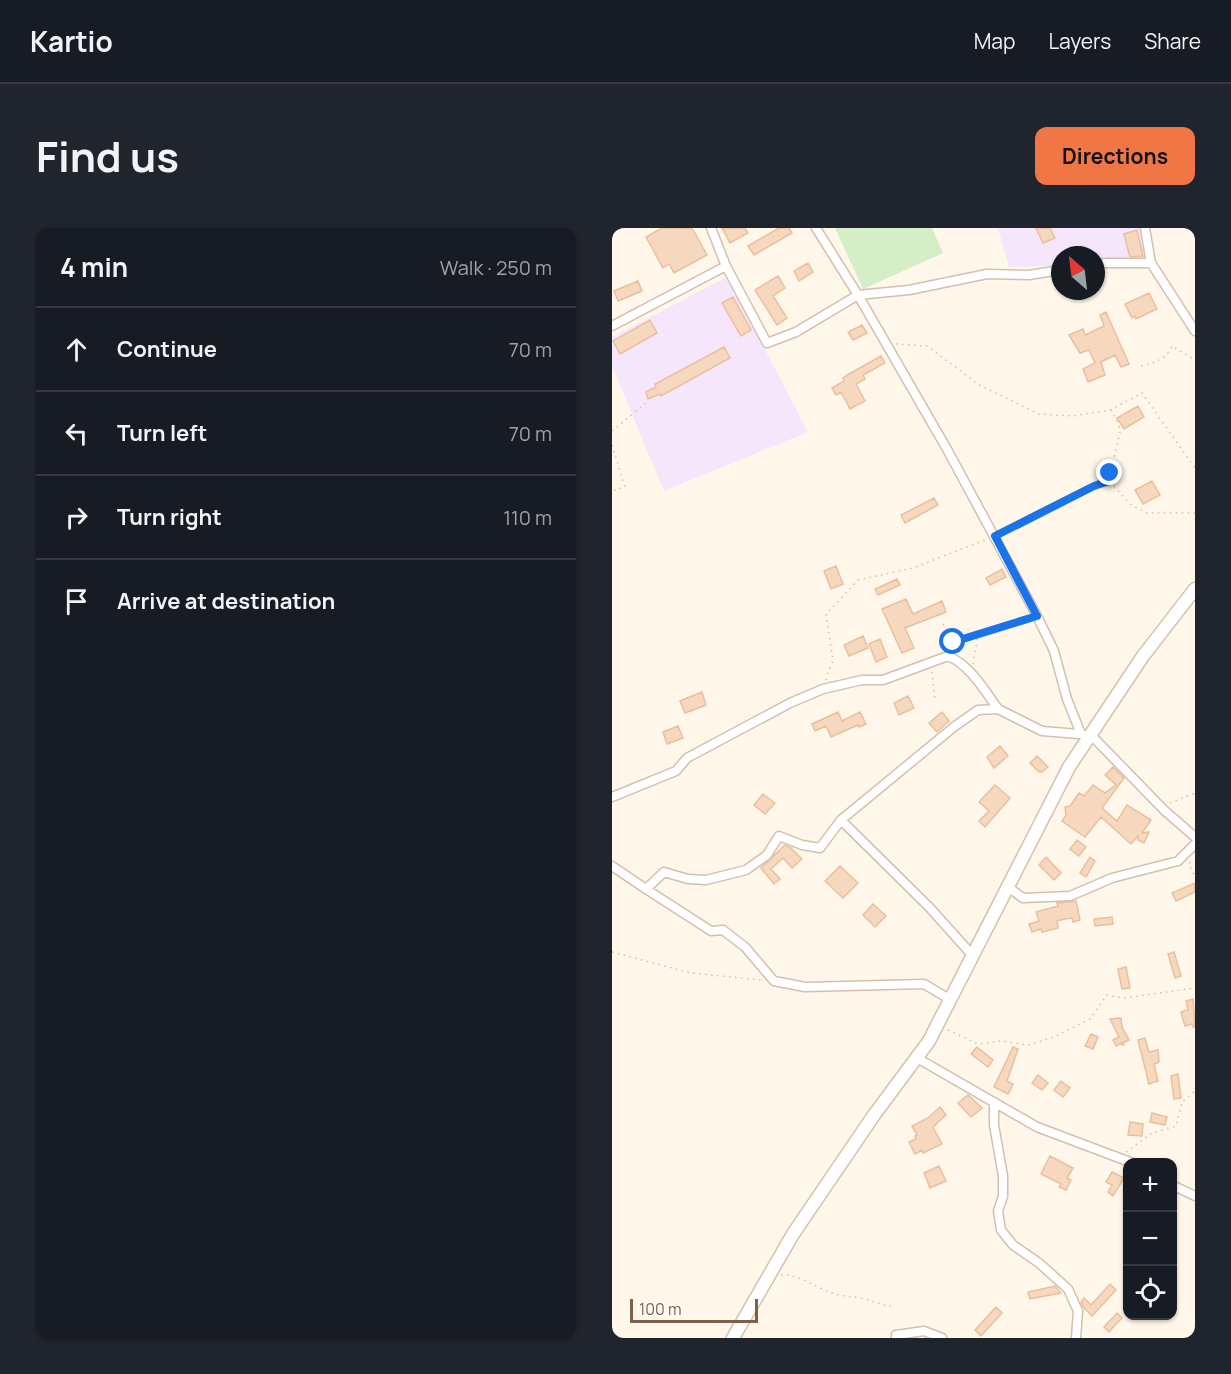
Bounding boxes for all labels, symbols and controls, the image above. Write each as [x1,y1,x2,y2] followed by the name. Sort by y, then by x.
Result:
[30,22,113,60] text: Kartio
[974,27,1015,55] text: Map
[1048,27,1111,55] text: Layers
[1144,27,1201,55] text: Share
[36,127,179,185] text: Find us
[1035,127,1195,185] button: Directions
[1051,246,1105,300] north arrow
[60,249,128,285] text: 4 min
[440,254,552,281] text: Walk · 250 m
[60,333,93,366] icon: ahead
[117,334,217,364] text: Continue
[509,336,552,363] text: 70 m
[60,417,93,450] icon: left
[117,418,207,448] text: Turn left
[509,420,552,447] text: 70 m
[1096,459,1122,485] route end
[60,501,93,534] icon: right
[117,502,222,532] text: Turn right
[503,504,552,531] text: 110 m
[60,585,93,618] icon: arrive
[117,586,335,616] text: Arrive at destination
[939,628,965,654] route start
[1123,1158,1177,1320] map controls
[1123,1158,1177,1212] button: +
[1123,1212,1177,1266] button: −
[1123,1266,1177,1320] button: locate
[630,1296,758,1324] scale bar
[639,1298,682,1320] text: 100 m

